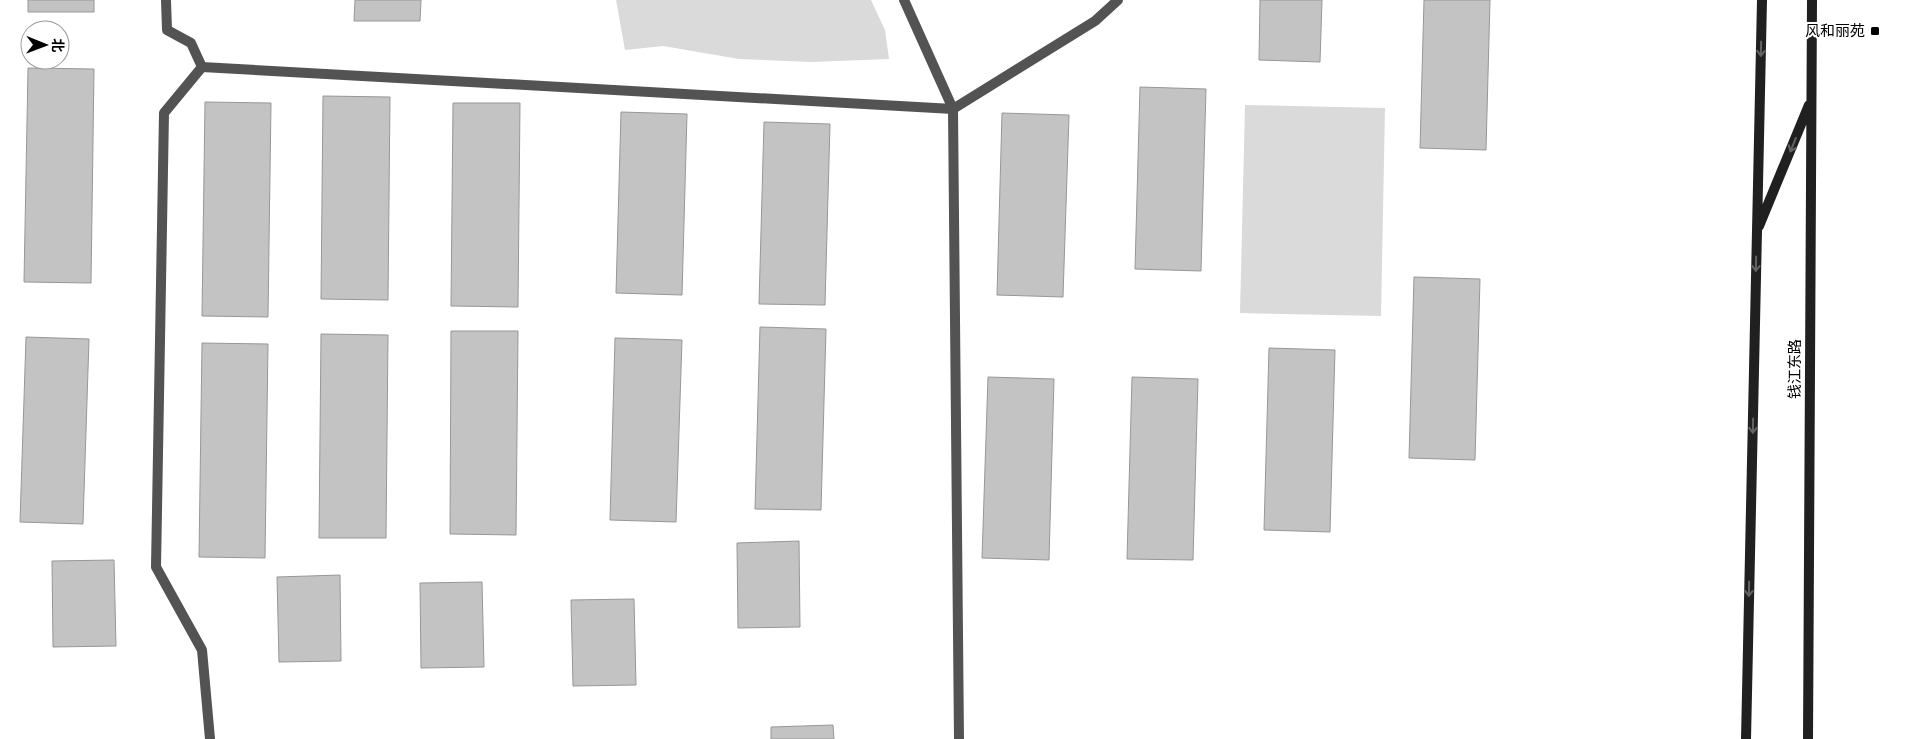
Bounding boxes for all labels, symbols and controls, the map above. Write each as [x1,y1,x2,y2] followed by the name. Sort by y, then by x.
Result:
[20,20,70,70] north arrow
[1805,21,1865,41] place label: 风和丽苑
[1869,25,1881,37] marker: 风和丽苑
[49,38,67,52] text: 北
[1756,40,1766,56] one-way arrow
[1788,137,1797,152] one-way arrow
[1751,255,1761,271] one-way arrow
[1785,339,1805,399] street label: 钱江东路
[1748,418,1757,434] one-way arrow
[1744,580,1754,596] one-way arrow

